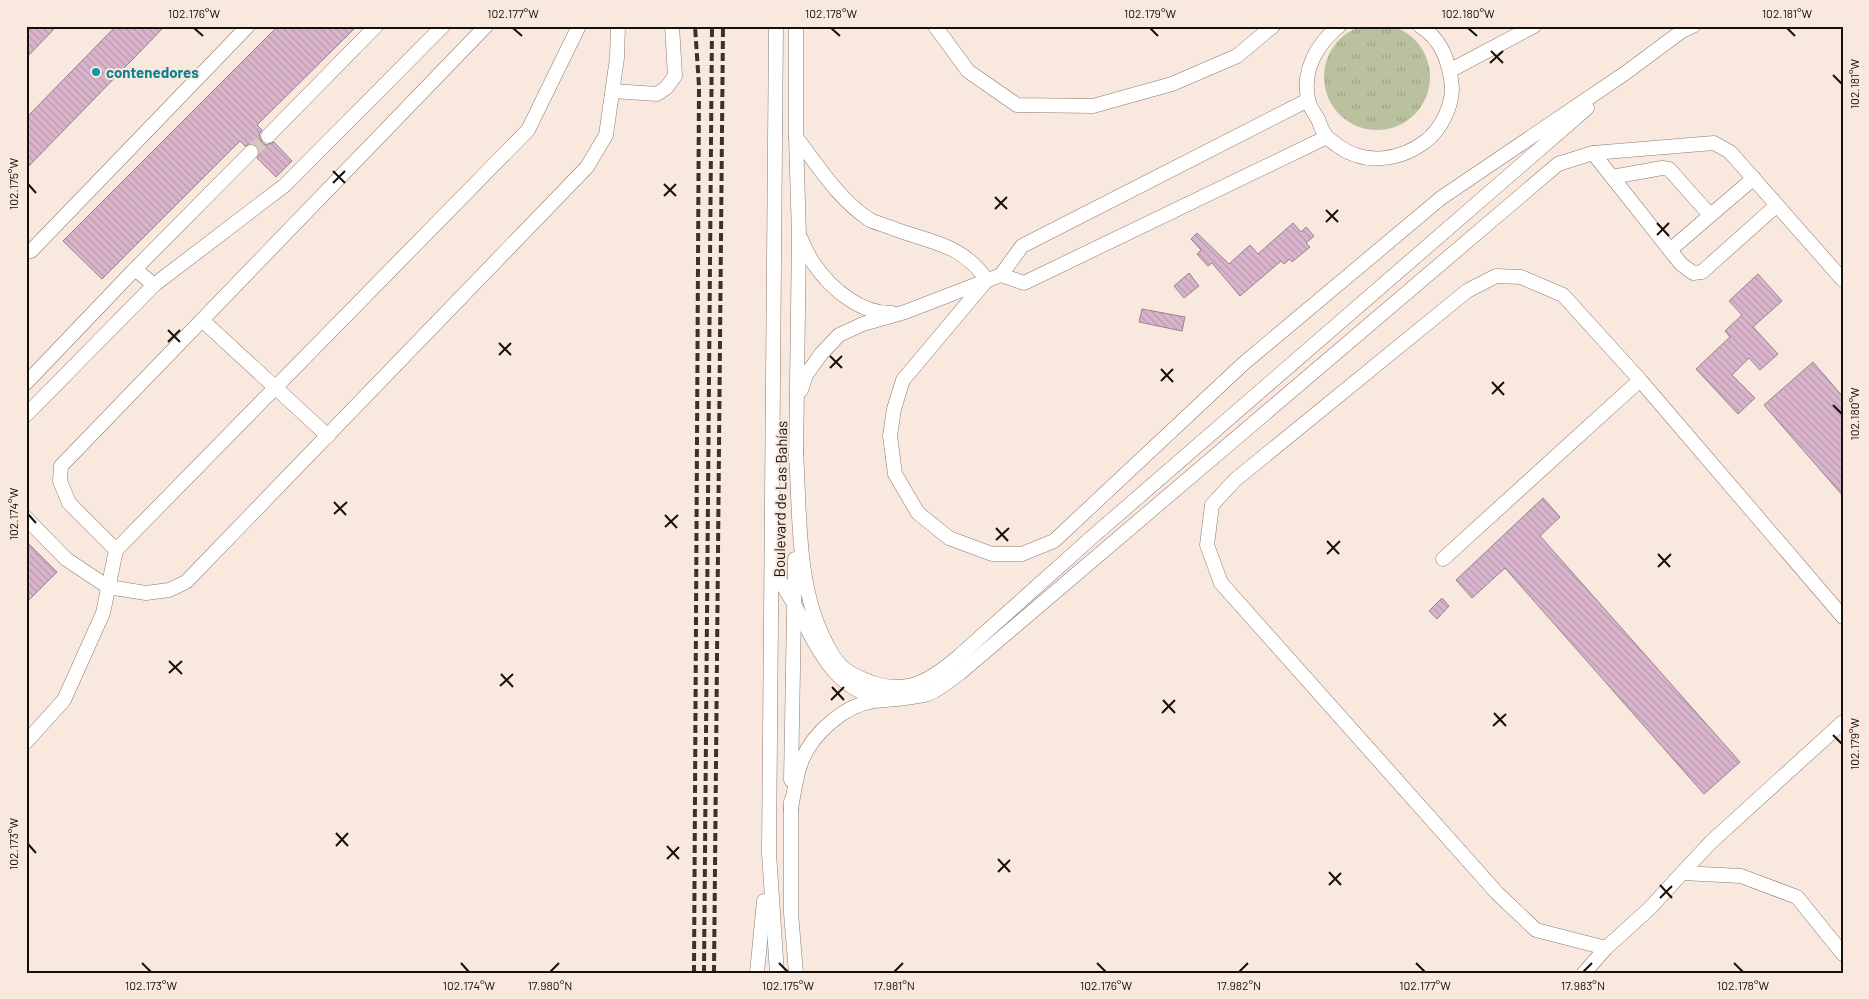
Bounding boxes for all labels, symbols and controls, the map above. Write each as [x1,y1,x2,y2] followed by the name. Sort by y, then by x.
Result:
[168,6,220,20] text: 102.176°W
[487,6,539,20] text: 102.177°W
[805,6,857,20] text: 102.178°W
[1124,6,1176,20] text: 102.179°W
[1441,6,1495,20] text: 102.180°W
[1762,6,1813,20] text: 102.181°W
[1847,58,1861,109] text: 102.181°W
[106,63,199,81] place label: contenedores
[90,66,102,78] marker: contenedores
[6,158,20,210] text: 102.175°W
[1847,387,1861,441] text: 102.180°W
[770,420,790,578] street label: Boulevard de Las Bahías
[6,487,20,540] text: 102.174°W
[1847,718,1861,770] text: 102.179°W
[6,818,20,870] text: 102.173°W
[125,978,177,992] text: 102.173°W
[443,978,496,992] text: 102.174°W
[528,978,572,992] text: 17.980°N
[762,978,814,992] text: 102.175°W
[873,978,915,992] text: 17.981°N
[1080,978,1132,992] text: 102.176°W
[1217,978,1261,992] text: 17.982°N
[1399,978,1451,992] text: 102.177°W
[1561,978,1605,992] text: 17.983°N
[1717,978,1769,992] text: 102.178°W

